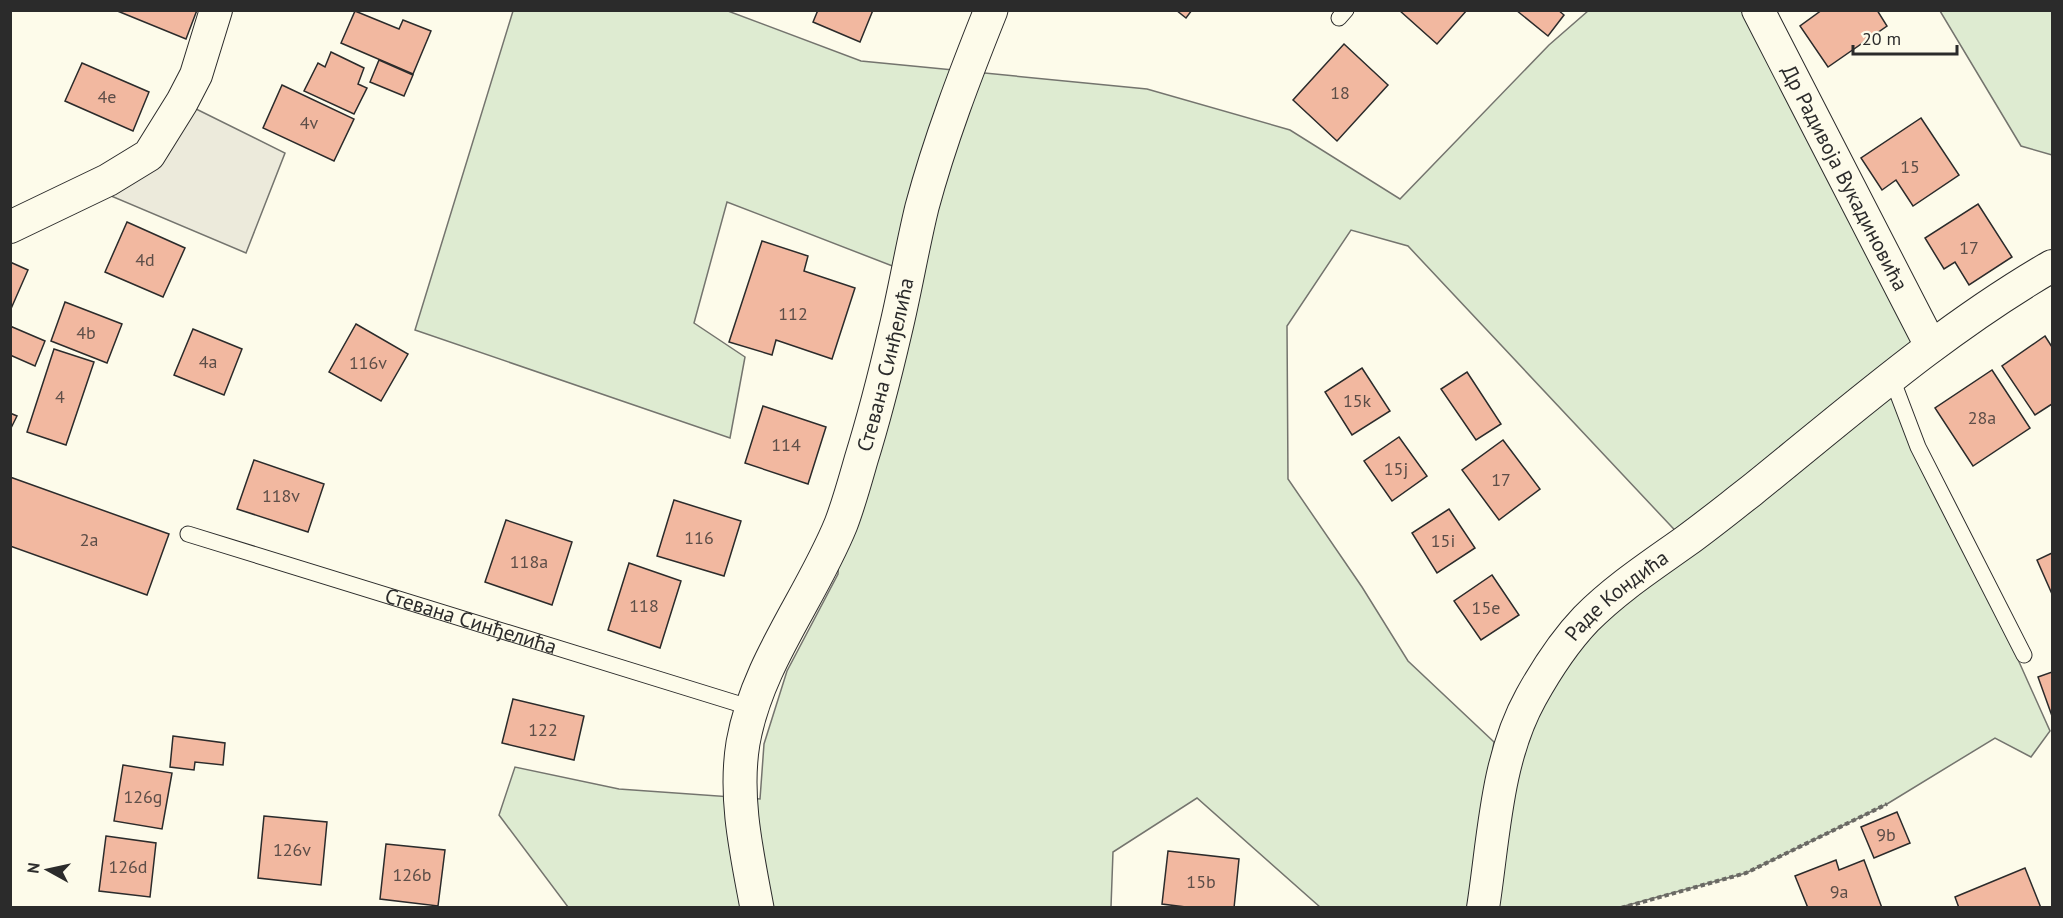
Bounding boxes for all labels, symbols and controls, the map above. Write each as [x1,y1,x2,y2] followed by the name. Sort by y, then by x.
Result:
[1853,18,1956,56] scale bar
[1862,27,1901,50] text: 20 m
[1776,60,1914,295] street label: Др Радивоја Вукадиновића
[1330,81,1350,104] house number: 18
[98,85,116,108] house number: 4e
[300,111,319,134] house number: 4v
[1900,155,1920,178] house number: 15
[1959,236,1979,259] house number: 17
[135,248,155,271] house number: 4d
[850,275,920,455] street label: Стевана Синђелића
[778,302,808,325] house number: 112
[76,321,96,344] house number: 4b
[199,350,217,373] house number: 4a
[349,351,387,374] house number: 116v
[55,385,65,408] house number: 4
[1343,389,1371,412] house number: 15k
[1968,406,1996,429] house number: 28a
[771,433,801,456] house number: 114
[1384,457,1408,480] house number: 15j
[1491,468,1511,491] house number: 17
[262,484,300,507] house number: 118v
[684,526,714,549] house number: 116
[80,528,98,551] house number: 2a
[1431,529,1455,552] house number: 15i
[1559,544,1673,646] street label: Раде Кондића
[510,550,548,573] house number: 118a
[382,582,560,660] street label: Стевана Синђелића
[629,594,659,617] house number: 118
[1472,596,1500,619] house number: 15e
[528,718,558,741] house number: 122
[123,785,163,808] house number: 126g
[1876,823,1896,846] house number: 9b
[273,838,311,861] house number: 126v
[18,840,78,900] north arrow
[108,855,148,878] house number: 126d
[23,861,44,875] text: N
[392,863,432,886] house number: 126b
[1186,870,1216,893] house number: 15b
[1830,880,1848,903] house number: 9a

